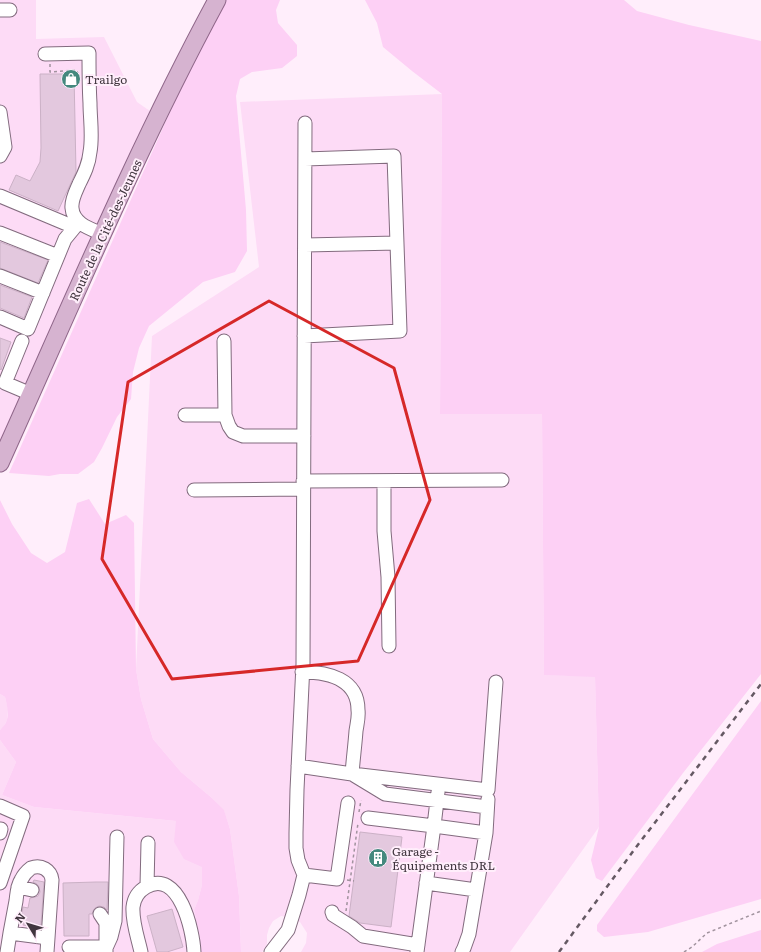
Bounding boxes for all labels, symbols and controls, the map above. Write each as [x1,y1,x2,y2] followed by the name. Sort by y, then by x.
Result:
[60,68,82,90] shop icon: Trailgo
[85,70,127,88] place label: Trailgo
[64,156,146,304] street label: Route de la Cité-des-Jeunes
[392,842,495,874] place label: Garage - Équipements DRL
[367,847,389,869] building icon: Garage - Équipements DRL
[8,904,48,944] north arrow
[10,909,28,926] text: N

